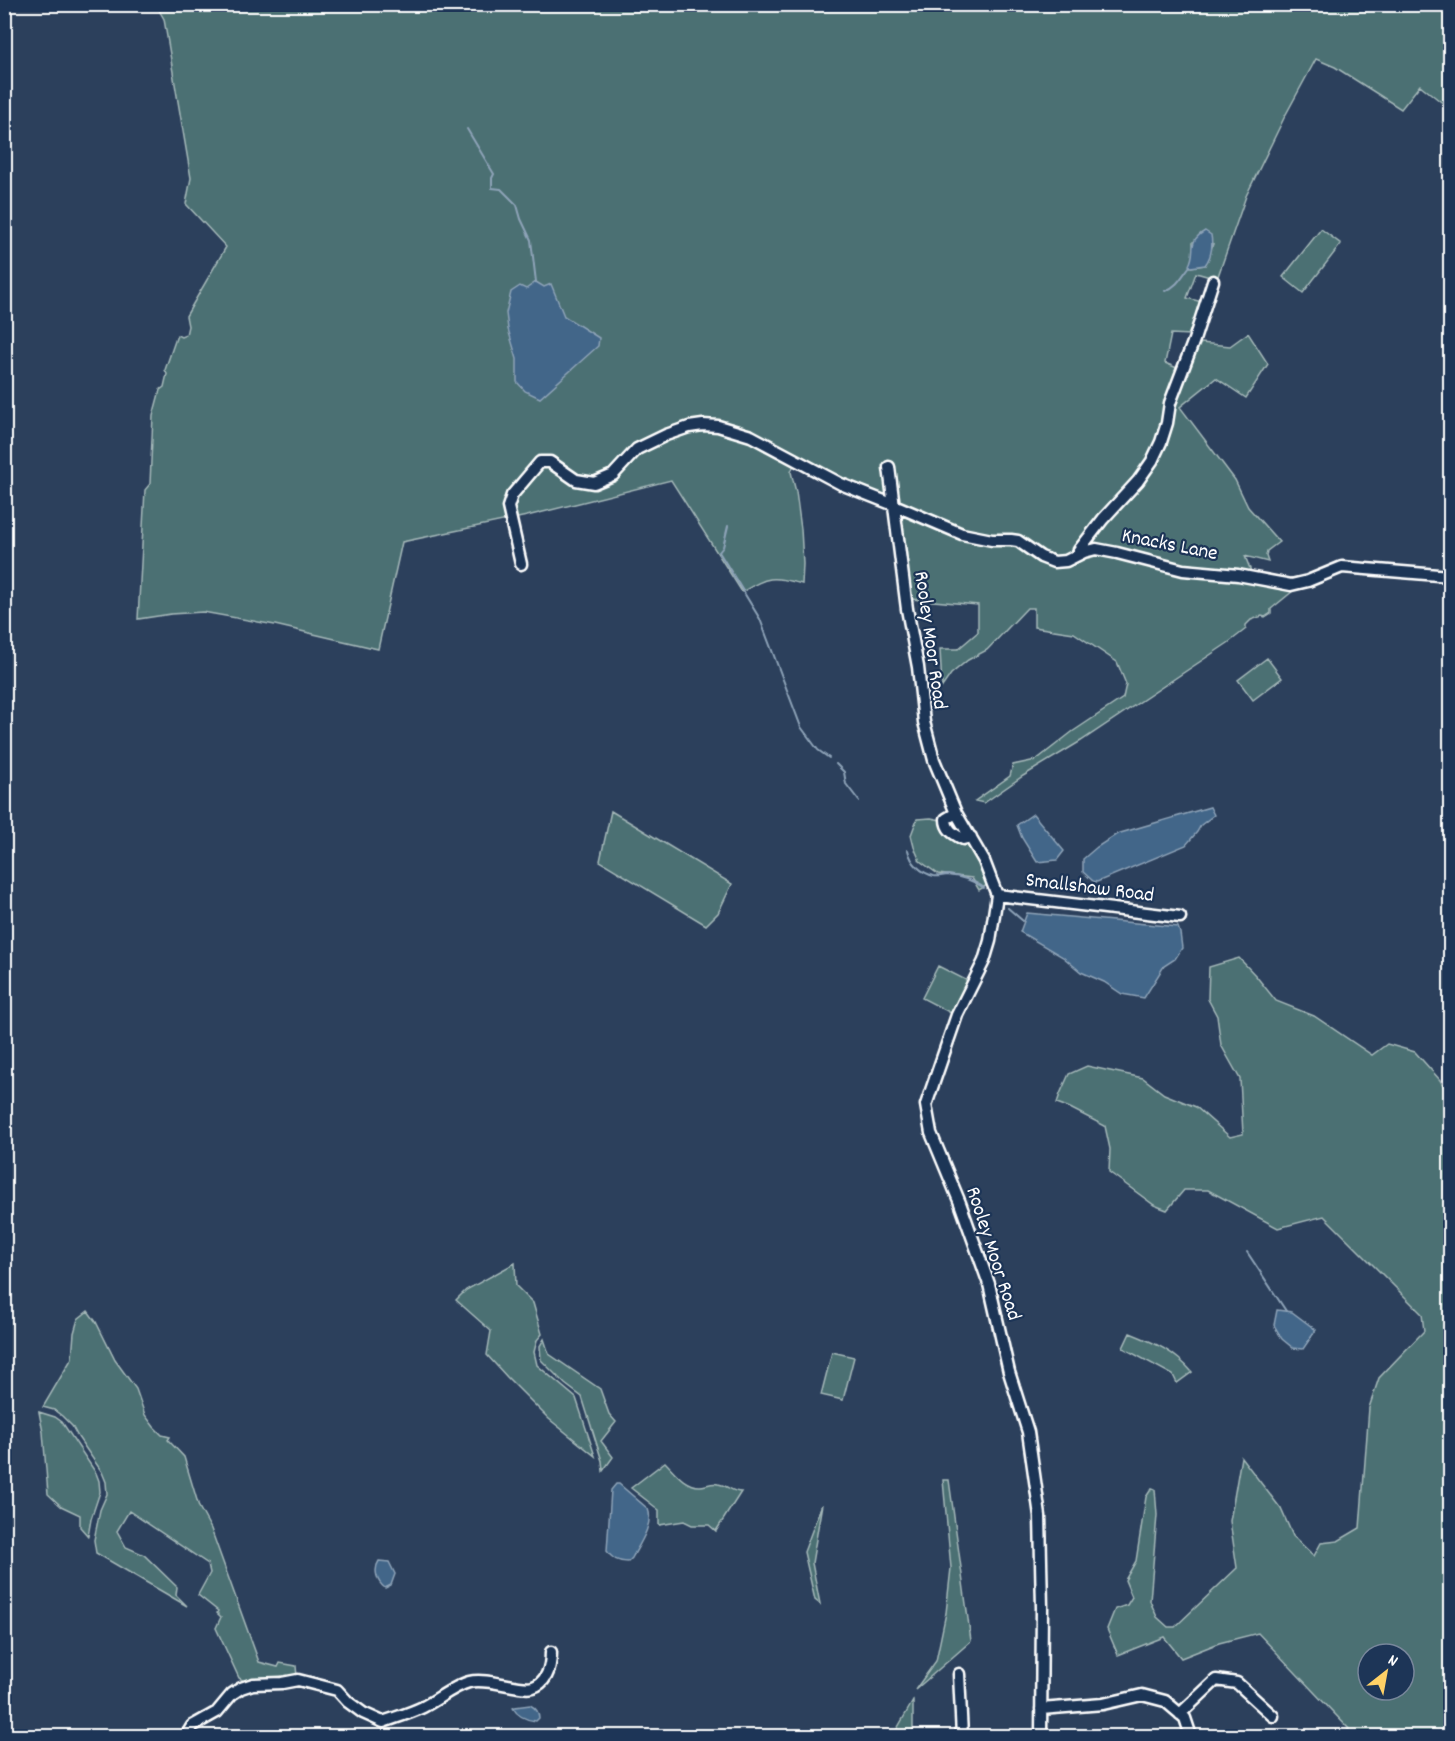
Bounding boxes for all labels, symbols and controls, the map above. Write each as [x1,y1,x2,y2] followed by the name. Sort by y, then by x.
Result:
[1119,522,1220,570] street label: Knacks Lane
[904,569,954,711] street label: Rooley Moor Road
[1024,866,1156,912] street label: Smallshaw Road
[956,1183,1028,1325] street label: Rooley Moor Road
[1356,1642,1416,1702] north arrow
[1383,1649,1402,1673] text: N

